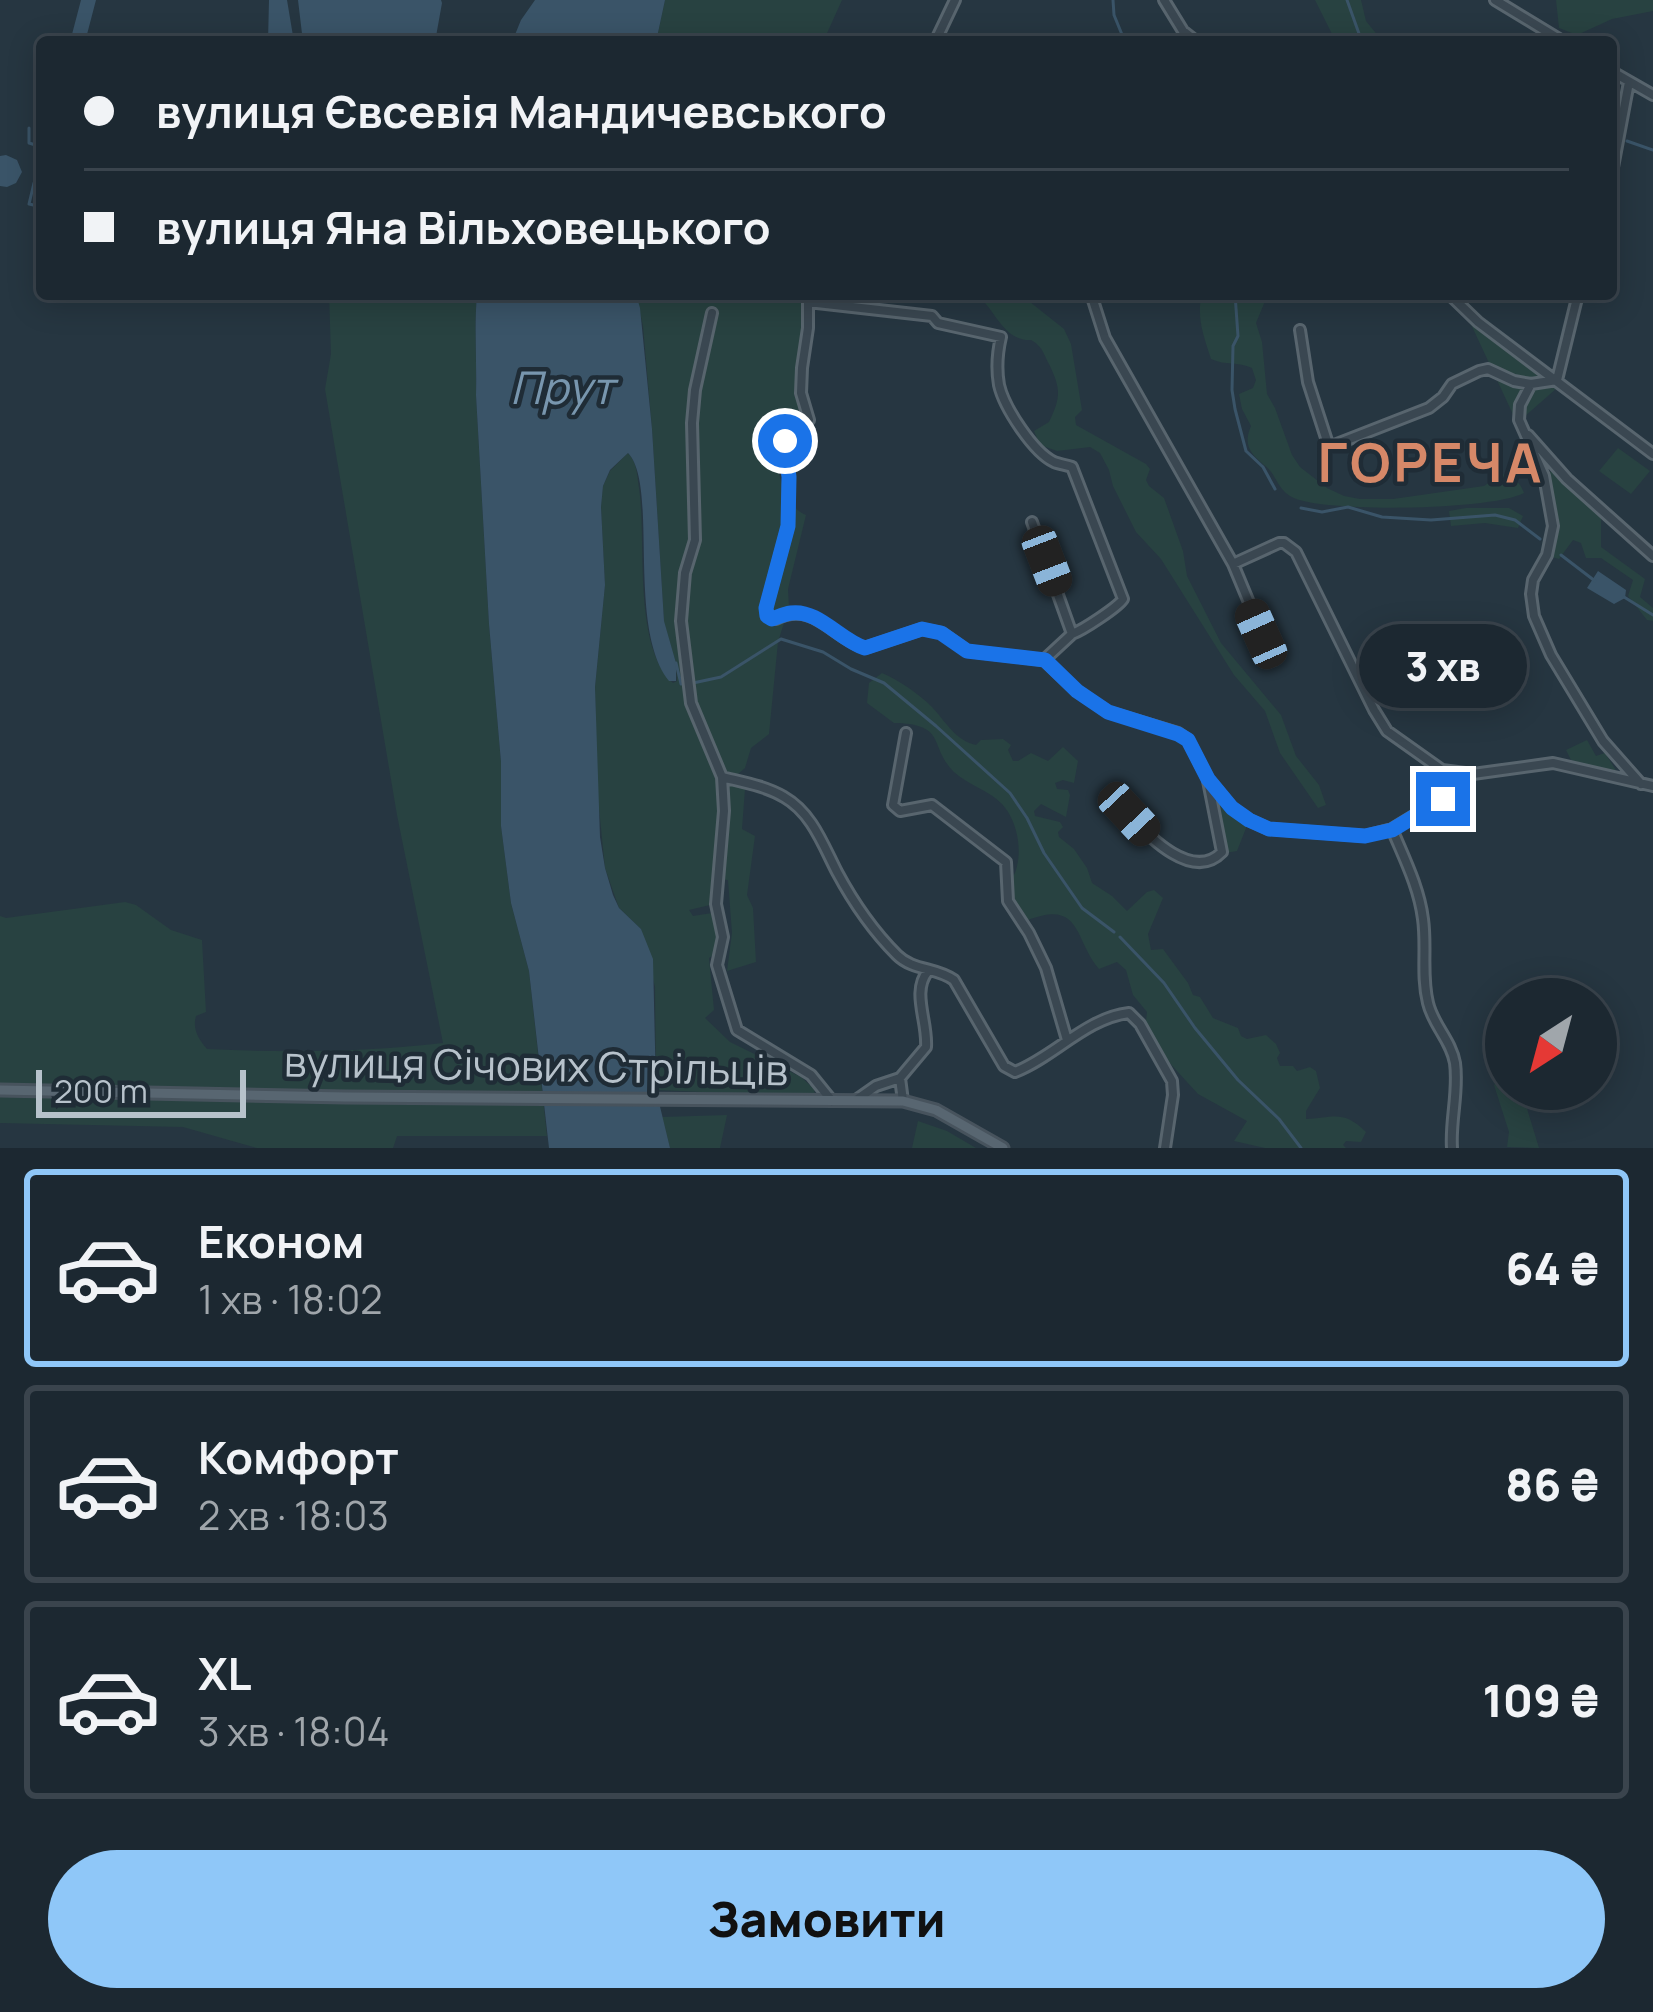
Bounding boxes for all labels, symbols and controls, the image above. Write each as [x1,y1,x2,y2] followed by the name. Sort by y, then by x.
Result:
[156,80,887,142] text: вулиця Євсевія Мандичевського
[156,196,771,258] text: вулиця Яна Вільховецького
[510,356,619,418] water label: Прут
[758,414,812,468] route start
[1318,424,1544,498] district label: ГОРЕЧА
[1017,521,1077,601] car
[1230,594,1292,674] car
[1359,625,1527,709] callout: 3 хв
[1406,639,1480,693] text: 3 хв
[1416,772,1470,826] route end
[1091,775,1167,853] car
[1485,978,1617,1110] north arrow
[1485,978,1617,1110] map controls
[283,1032,789,1098] street label: вулиця Січових Стрільців
[36,1064,246,1117] scale bar
[54,1068,148,1113] text: 200 m
[198,1210,364,1272] text: Економ
[54,1214,162,1322] icon: car
[1506,1237,1599,1299] text: 64 ₴
[198,1272,382,1326] text: 1 хв · 18:02
[198,1426,399,1488] text: Комфорт
[54,1430,162,1538] icon: car
[1505,1453,1599,1515] text: 86 ₴
[198,1488,389,1542] text: 2 хв · 18:03
[198,1642,252,1704] text: XL
[54,1646,162,1754] icon: car
[1482,1669,1599,1731] text: 109 ₴
[198,1704,390,1758] text: 3 хв · 18:04
[48,1850,1605,1988] button: Замовити

